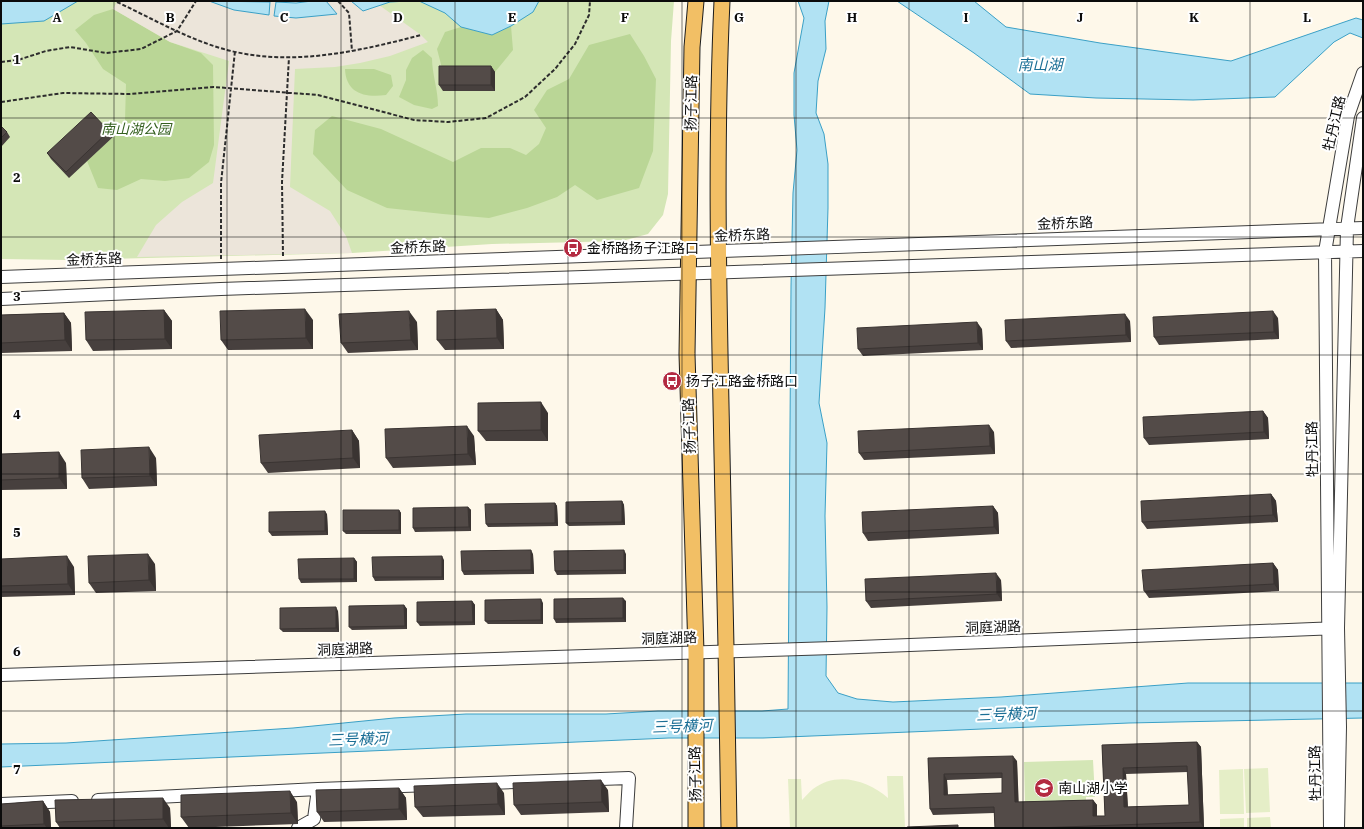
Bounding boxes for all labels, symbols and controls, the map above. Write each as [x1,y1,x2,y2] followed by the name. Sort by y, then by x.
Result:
[52,9,62,26] text: A
[165,9,175,26] text: B
[280,9,289,26] text: C
[393,9,403,26] text: D
[508,9,516,26] text: E
[621,9,629,26] text: F
[734,9,744,26] text: G
[847,9,858,26] text: H
[964,9,969,26] text: I
[1077,9,1084,26] text: J
[1189,9,1199,26] text: K
[1303,9,1311,26] text: L
[13,51,21,68] text: 1
[1017,55,1064,74] water label: 南山湖
[682,75,700,131] street label: 扬子江路
[1319,94,1349,152] street label: 牡丹江路
[101,120,173,138] park label: 南山湖公园
[13,169,21,186] text: 2
[1037,213,1093,233] street label: 金桥东路
[714,225,770,245] street label: 金桥东路
[390,237,446,257] street label: 金桥东路
[562,237,584,259] bus stop icon: 金桥路扬子江路口
[587,239,699,257] place label: 金桥路扬子江路口
[66,249,122,269] street label: 金桥东路
[13,288,21,305] text: 3
[661,370,683,392] bus stop icon: 扬子江路金桥路口
[686,372,798,390] place label: 扬子江路金桥路口
[679,398,699,454] street label: 扬子江路
[13,406,21,423] text: 4
[1303,421,1321,477] street label: 牡丹江路
[13,524,21,541] text: 5
[965,617,1021,637] street label: 洞庭湖路
[641,628,697,648] street label: 洞庭湖路
[317,639,373,659] street label: 洞庭湖路
[13,643,21,660] text: 6
[976,703,1039,725] water label: 三号横河
[652,715,715,737] water label: 三号横河
[328,728,391,750] water label: 三号横河
[1306,745,1324,801] street label: 牡丹江路
[686,746,704,802] street label: 扬子江路
[13,761,21,778] text: 7
[1033,777,1055,799] school or university icon: 南山湖小学
[1058,779,1128,797] place label: 南山湖小学

